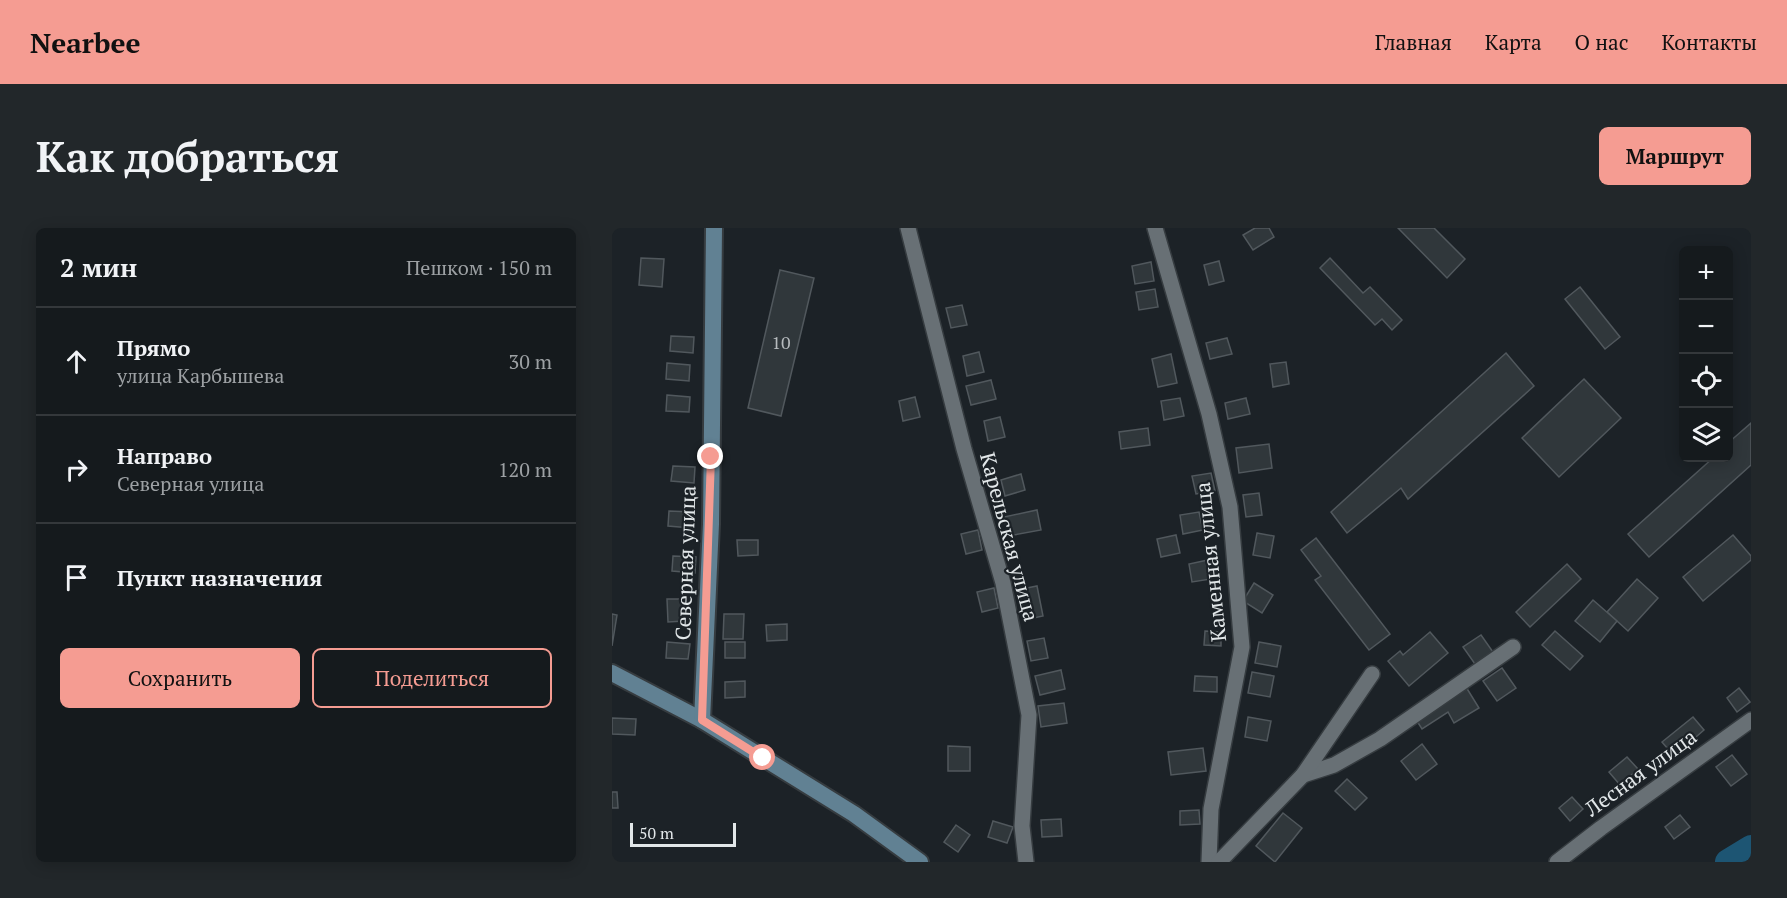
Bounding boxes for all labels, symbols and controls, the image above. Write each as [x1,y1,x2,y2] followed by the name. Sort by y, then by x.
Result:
[30,24,140,61] text: Nearbee
[1375,28,1452,56] text: Главная
[1485,28,1542,56] text: Карта
[1575,28,1628,56] text: О нас
[1661,28,1757,56] text: Контакты
[1599,127,1751,185] button: Маршрут
[36,128,339,184] text: Как добраться
[1679,246,1733,462] map controls
[1679,246,1733,300] button: +
[60,250,137,284] text: 2 мин
[406,254,552,281] text: Пешком · 150 m
[1679,300,1733,354] button: −
[771,330,791,354] house number: 10
[117,333,190,362] text: Прямо
[60,345,93,378] icon: ahead
[509,348,552,375] text: 30 m
[1679,354,1733,408] button: locate
[117,362,284,389] text: улица Карбышева
[1679,408,1733,462] button: layers
[117,441,212,470] text: Направо
[697,443,723,469] route end
[974,449,1046,625] street label: Карельская улица
[60,453,93,486] icon: right
[498,456,552,483] text: 120 m
[117,470,264,497] text: Северная улица
[1188,480,1232,643] street label: Каменная улица
[668,485,702,641] street label: Северная улица
[60,561,93,594] icon: arrive
[117,563,322,592] text: Пункт назначения
[60,648,300,708] button: Сохранить
[312,648,552,708] button: Поделиться
[1578,722,1702,823] street label: Лесная улица
[749,744,775,770] route start
[630,820,736,848] scale bar
[639,822,674,844] text: 50 m

